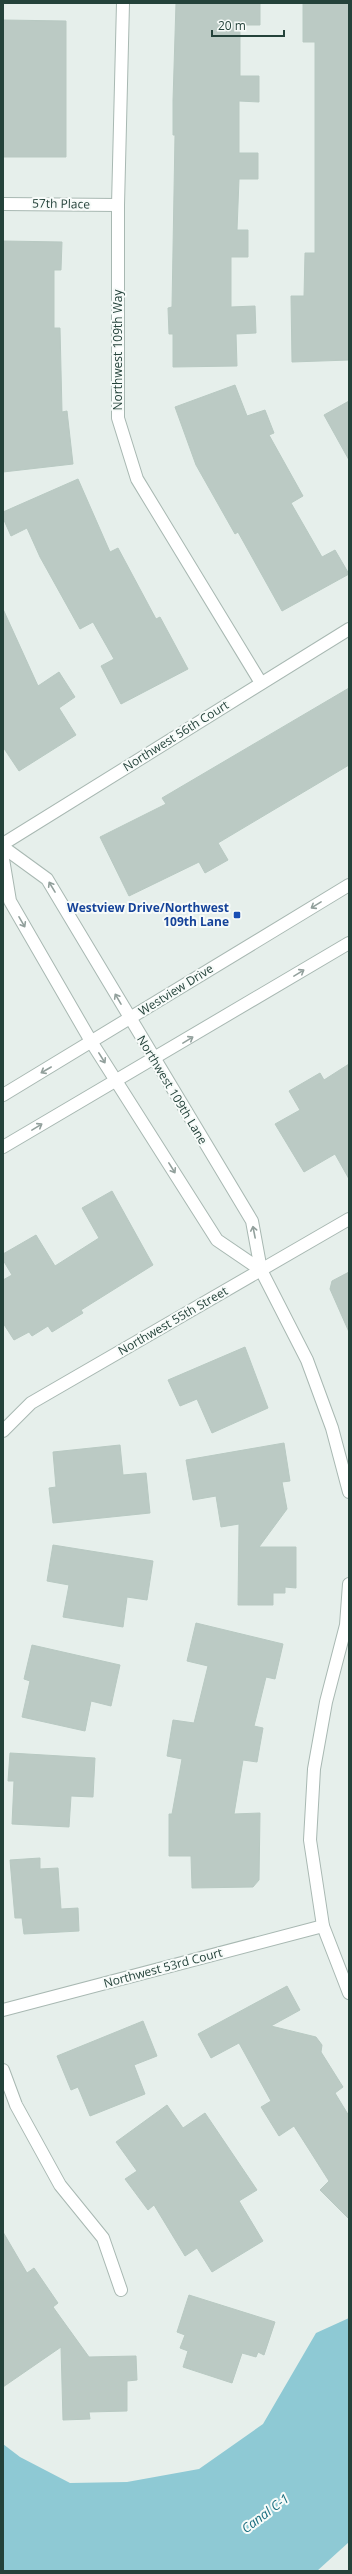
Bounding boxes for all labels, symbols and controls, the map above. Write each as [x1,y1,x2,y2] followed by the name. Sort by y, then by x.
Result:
[212,12,284,38] scale bar
[218,17,246,34] text: 20 m
[32,194,90,213] street label: 57th Place
[109,288,126,411] street label: Northwest 109th Way
[120,696,232,775] street label: Northwest 56th Court
[47,882,55,894] one-way arrow
[67,899,229,930] place label: Westview Drive/Northwest 109th Lane
[311,901,322,909] one-way arrow
[232,910,242,920] marker: Westview Drive/Northwest 109th Lane
[18,916,26,928] one-way arrow
[135,960,217,1019] street label: Westview Drive
[293,968,305,976] one-way arrow
[114,993,122,1005] one-way arrow
[133,1032,212,1148] street label: Northwest 109th Lane
[182,1035,194,1043] one-way arrow
[98,1052,106,1063] one-way arrow
[40,1066,52,1074] one-way arrow
[31,1123,43,1131] one-way arrow
[168,1162,176,1174] one-way arrow
[249,1226,257,1239] one-way arrow
[115,1282,231,1359] street label: Northwest 55th Street
[102,1943,224,1992] street label: Northwest 53rd Court
[237,2489,293,2537] water label: Canal C-1

